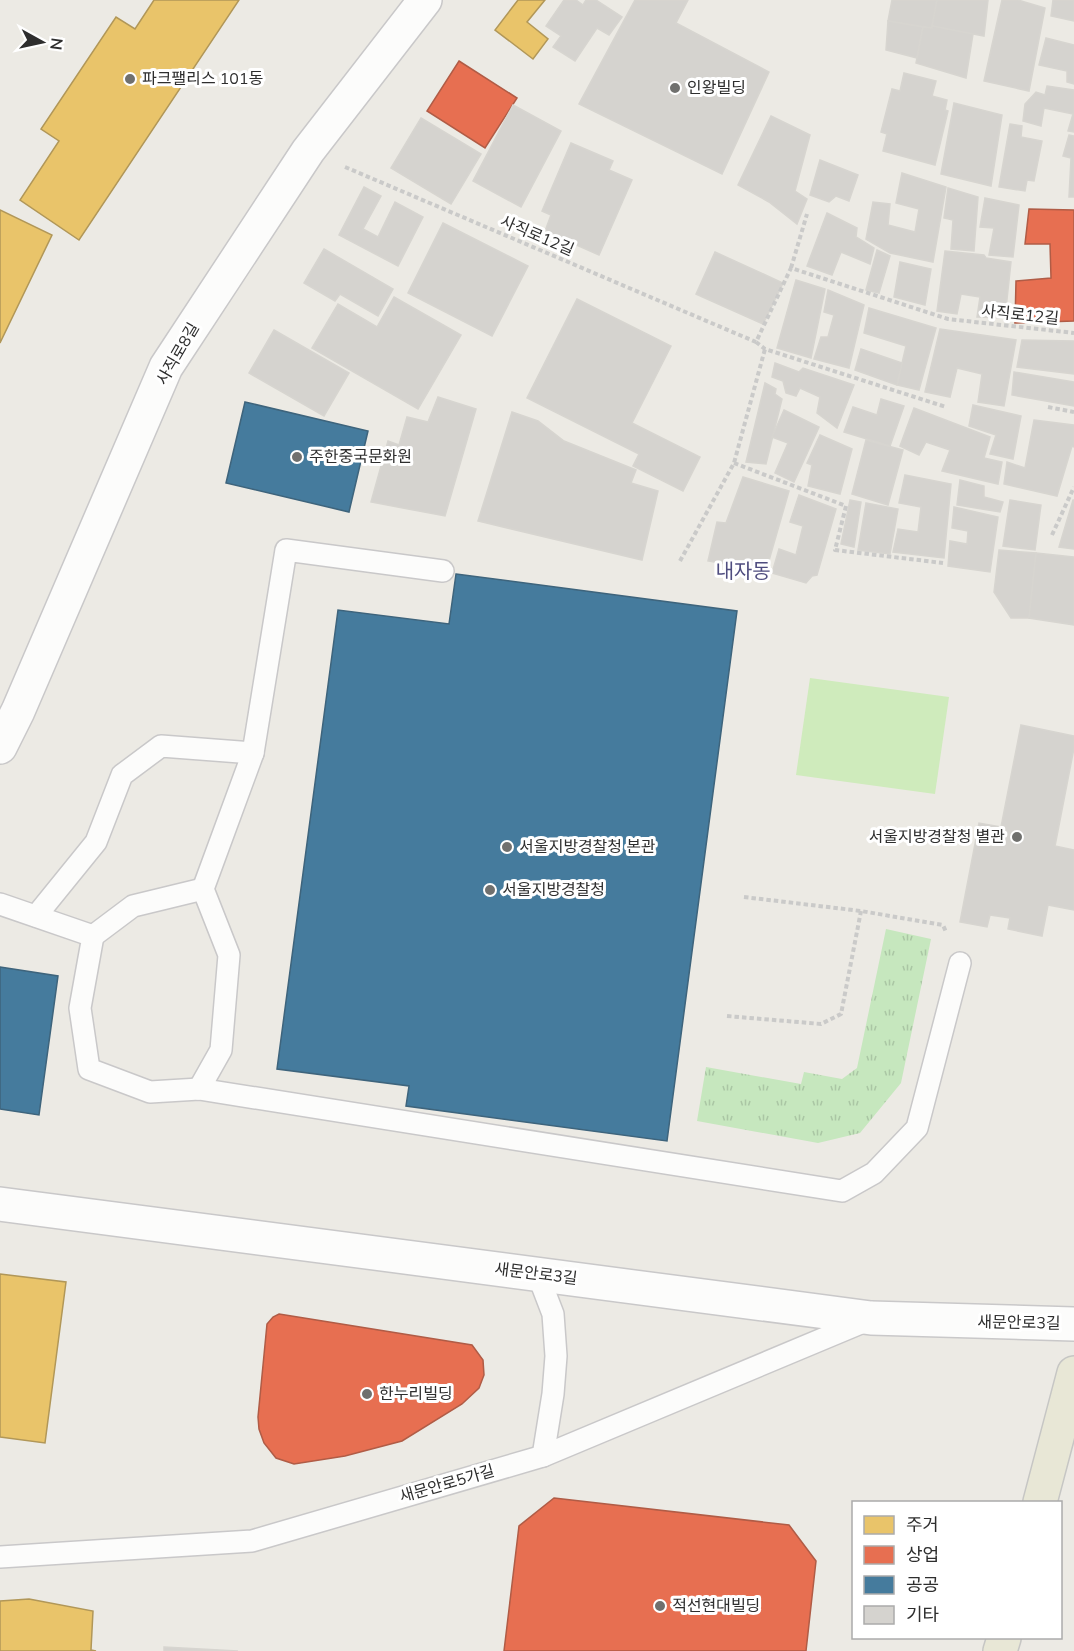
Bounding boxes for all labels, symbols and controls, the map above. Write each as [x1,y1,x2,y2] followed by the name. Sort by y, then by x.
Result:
[12,12,72,72] north arrow
[44,36,68,51] text: N
[142,68,264,90] place label: 파크팰리스 101동
[123,72,137,86] marker: 파크팰리스 101동
[687,77,746,99] place label: 인왕빌딩
[668,81,682,95] marker: 인왕빌딩
[497,211,577,261] street label: 사직로12길
[980,300,1060,330] street label: 사직로12길
[151,319,205,389] street label: 사직로8길
[309,446,412,468] place label: 주한중국문화원
[290,450,304,464] marker: 주한중국문화원
[715,558,771,585] district label: 내자동
[868,826,1005,848] place label: 서울지방경찰청 별관
[1010,830,1024,844] marker: 서울지방경찰청 별관
[519,836,656,858] place label: 서울지방경찰청 본관
[500,840,514,854] marker: 서울지방경찰청 본관
[502,879,605,901] place label: 서울지방경찰청
[483,883,497,897] marker: 서울지방경찰청
[493,1258,579,1290] street label: 새문안로3길
[977,1311,1061,1335] street label: 새문안로3길
[379,1383,453,1405] place label: 한누리빌딩
[360,1387,374,1401] marker: 한누리빌딩
[397,1460,497,1508] street label: 새문안로5가길
[852,1501,1062,1639] legend
[906,1513,939,1537] text: 주거
[906,1543,939,1567] text: 상업
[906,1573,939,1597] text: 공공
[672,1595,760,1617] place label: 적선현대빌딩
[653,1599,667,1613] marker: 적선현대빌딩
[906,1603,940,1627] text: 기타

